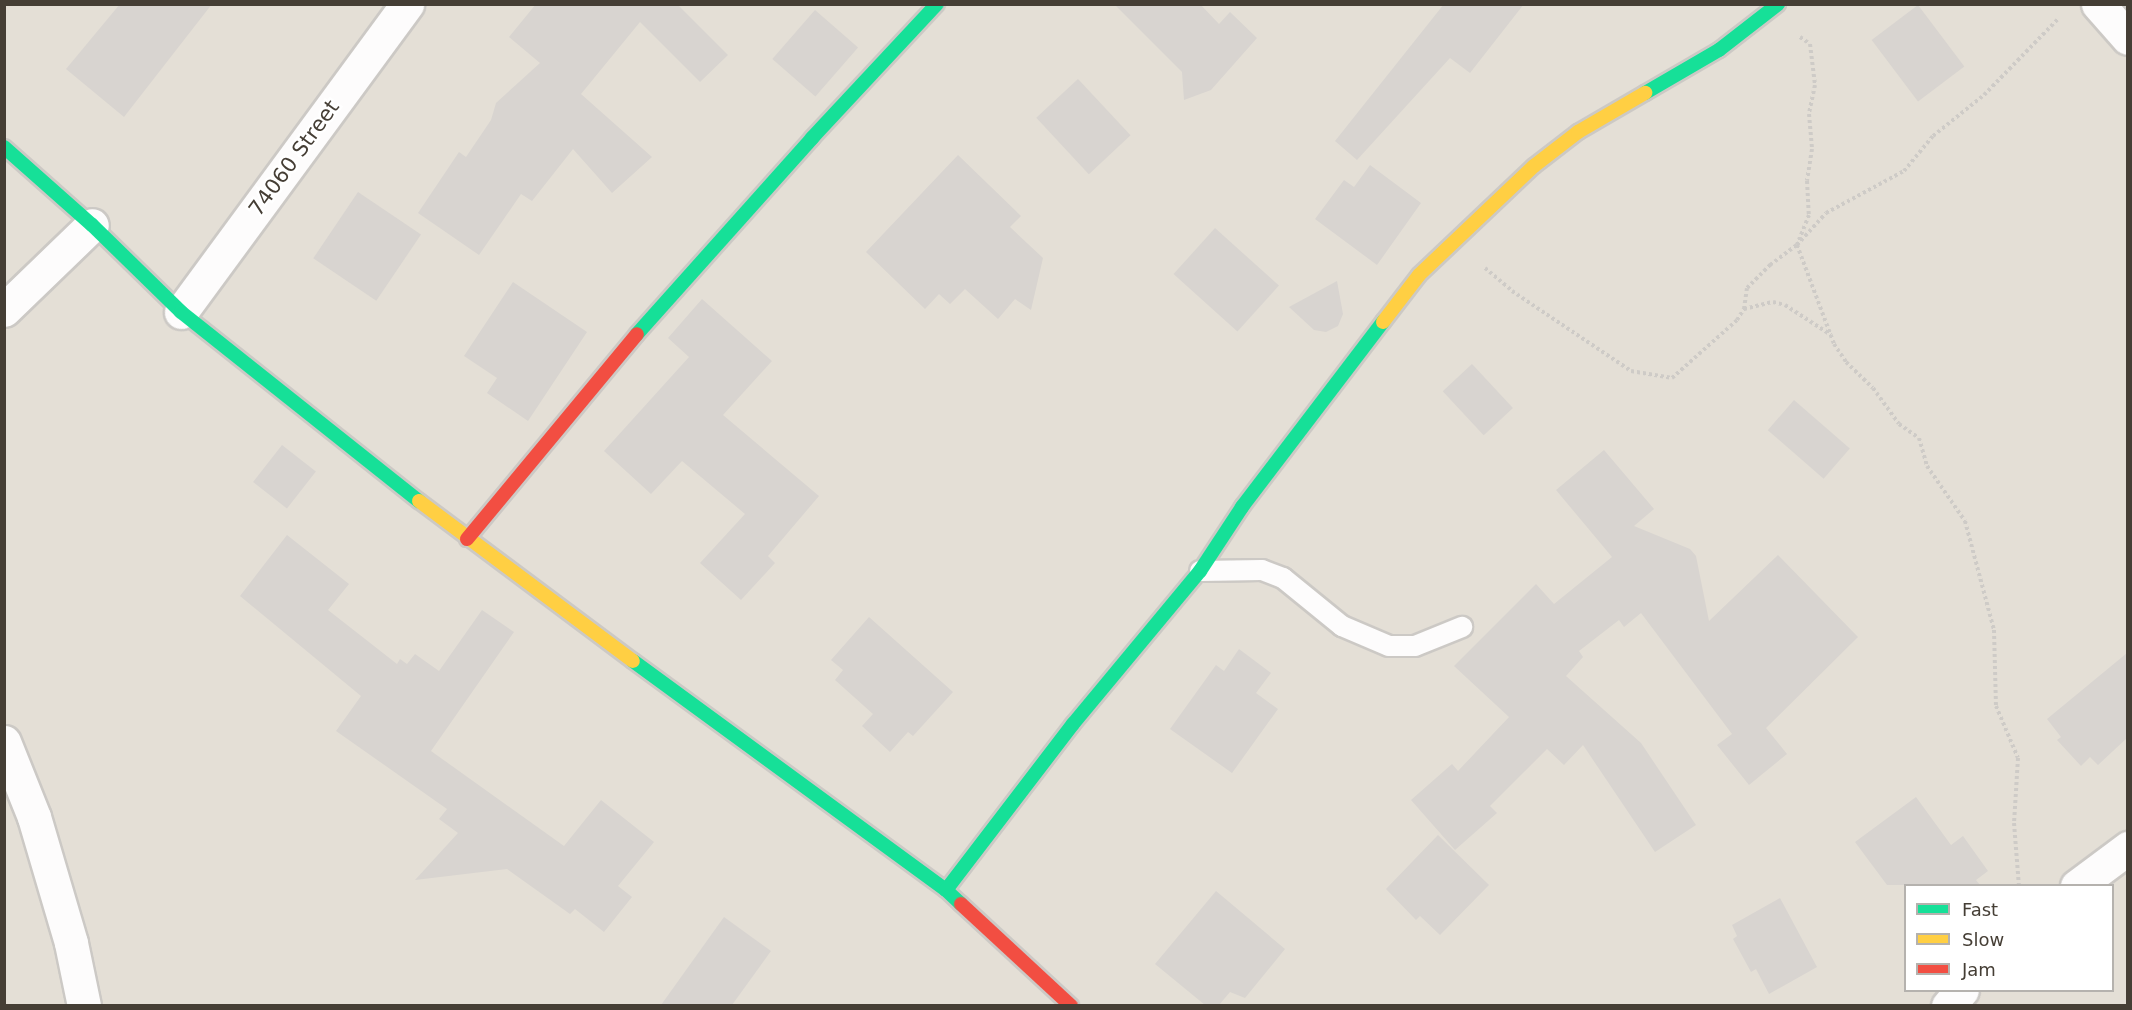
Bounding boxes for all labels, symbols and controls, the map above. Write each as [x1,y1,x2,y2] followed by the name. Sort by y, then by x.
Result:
[243,95,345,221] street label: 74060 Street
[1904,884,2114,992] legend
[1962,899,1998,920] text: Fast
[1962,929,2004,950] text: Slow
[1962,959,1996,980] text: Jam

